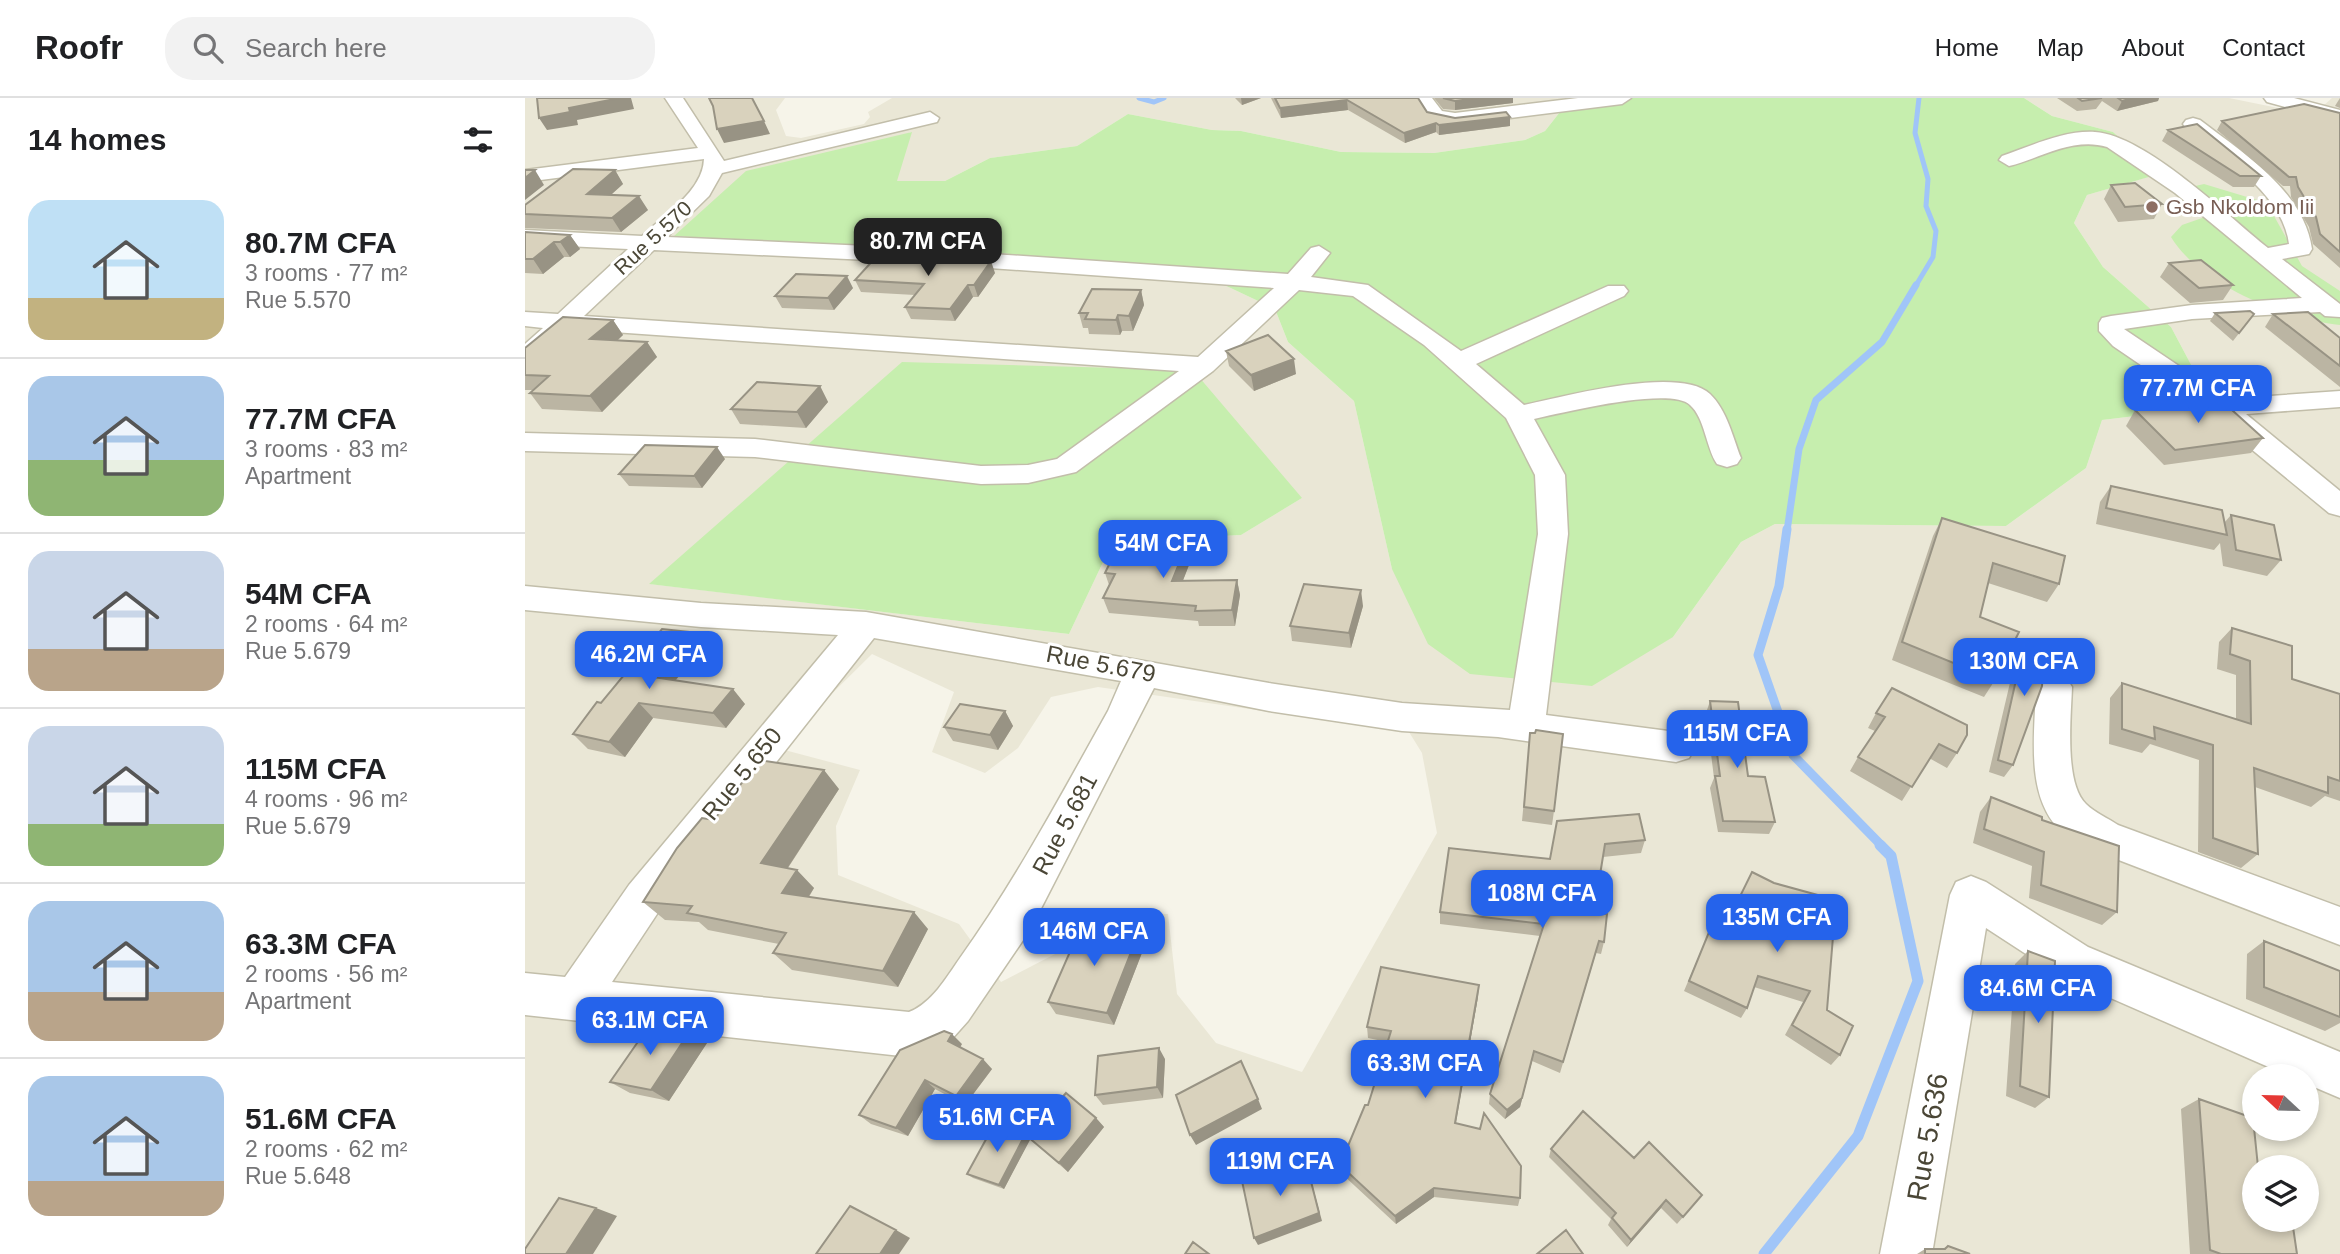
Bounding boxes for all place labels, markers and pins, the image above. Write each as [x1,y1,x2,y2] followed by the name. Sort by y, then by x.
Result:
[2166,195,2314,218] place label: Gsb Nkoldom Iii
[2144,199,2160,215] marker: Gsb Nkoldom Iii
[848,218,1008,278] pin: 80.7M CFA
[2118,366,2278,425] pin: 77.7M CFA
[1098,520,1228,580] pin: 54M CFA
[569,632,729,691] pin: 46.2M CFA
[1952,638,2096,698] pin: 130M CFA
[1665,710,1809,770] pin: 115M CFA
[1470,870,1614,930] pin: 108M CFA
[1705,894,1849,954] pin: 135M CFA
[1022,908,1166,968] pin: 146M CFA
[1958,965,2118,1025] pin: 84.6M CFA
[570,998,730,1057] pin: 63.1M CFA
[1345,1040,1505,1100] pin: 63.3M CFA
[917,1094,1077,1154] pin: 51.6M CFA
[1208,1138,1352,1198] pin: 119M CFA

